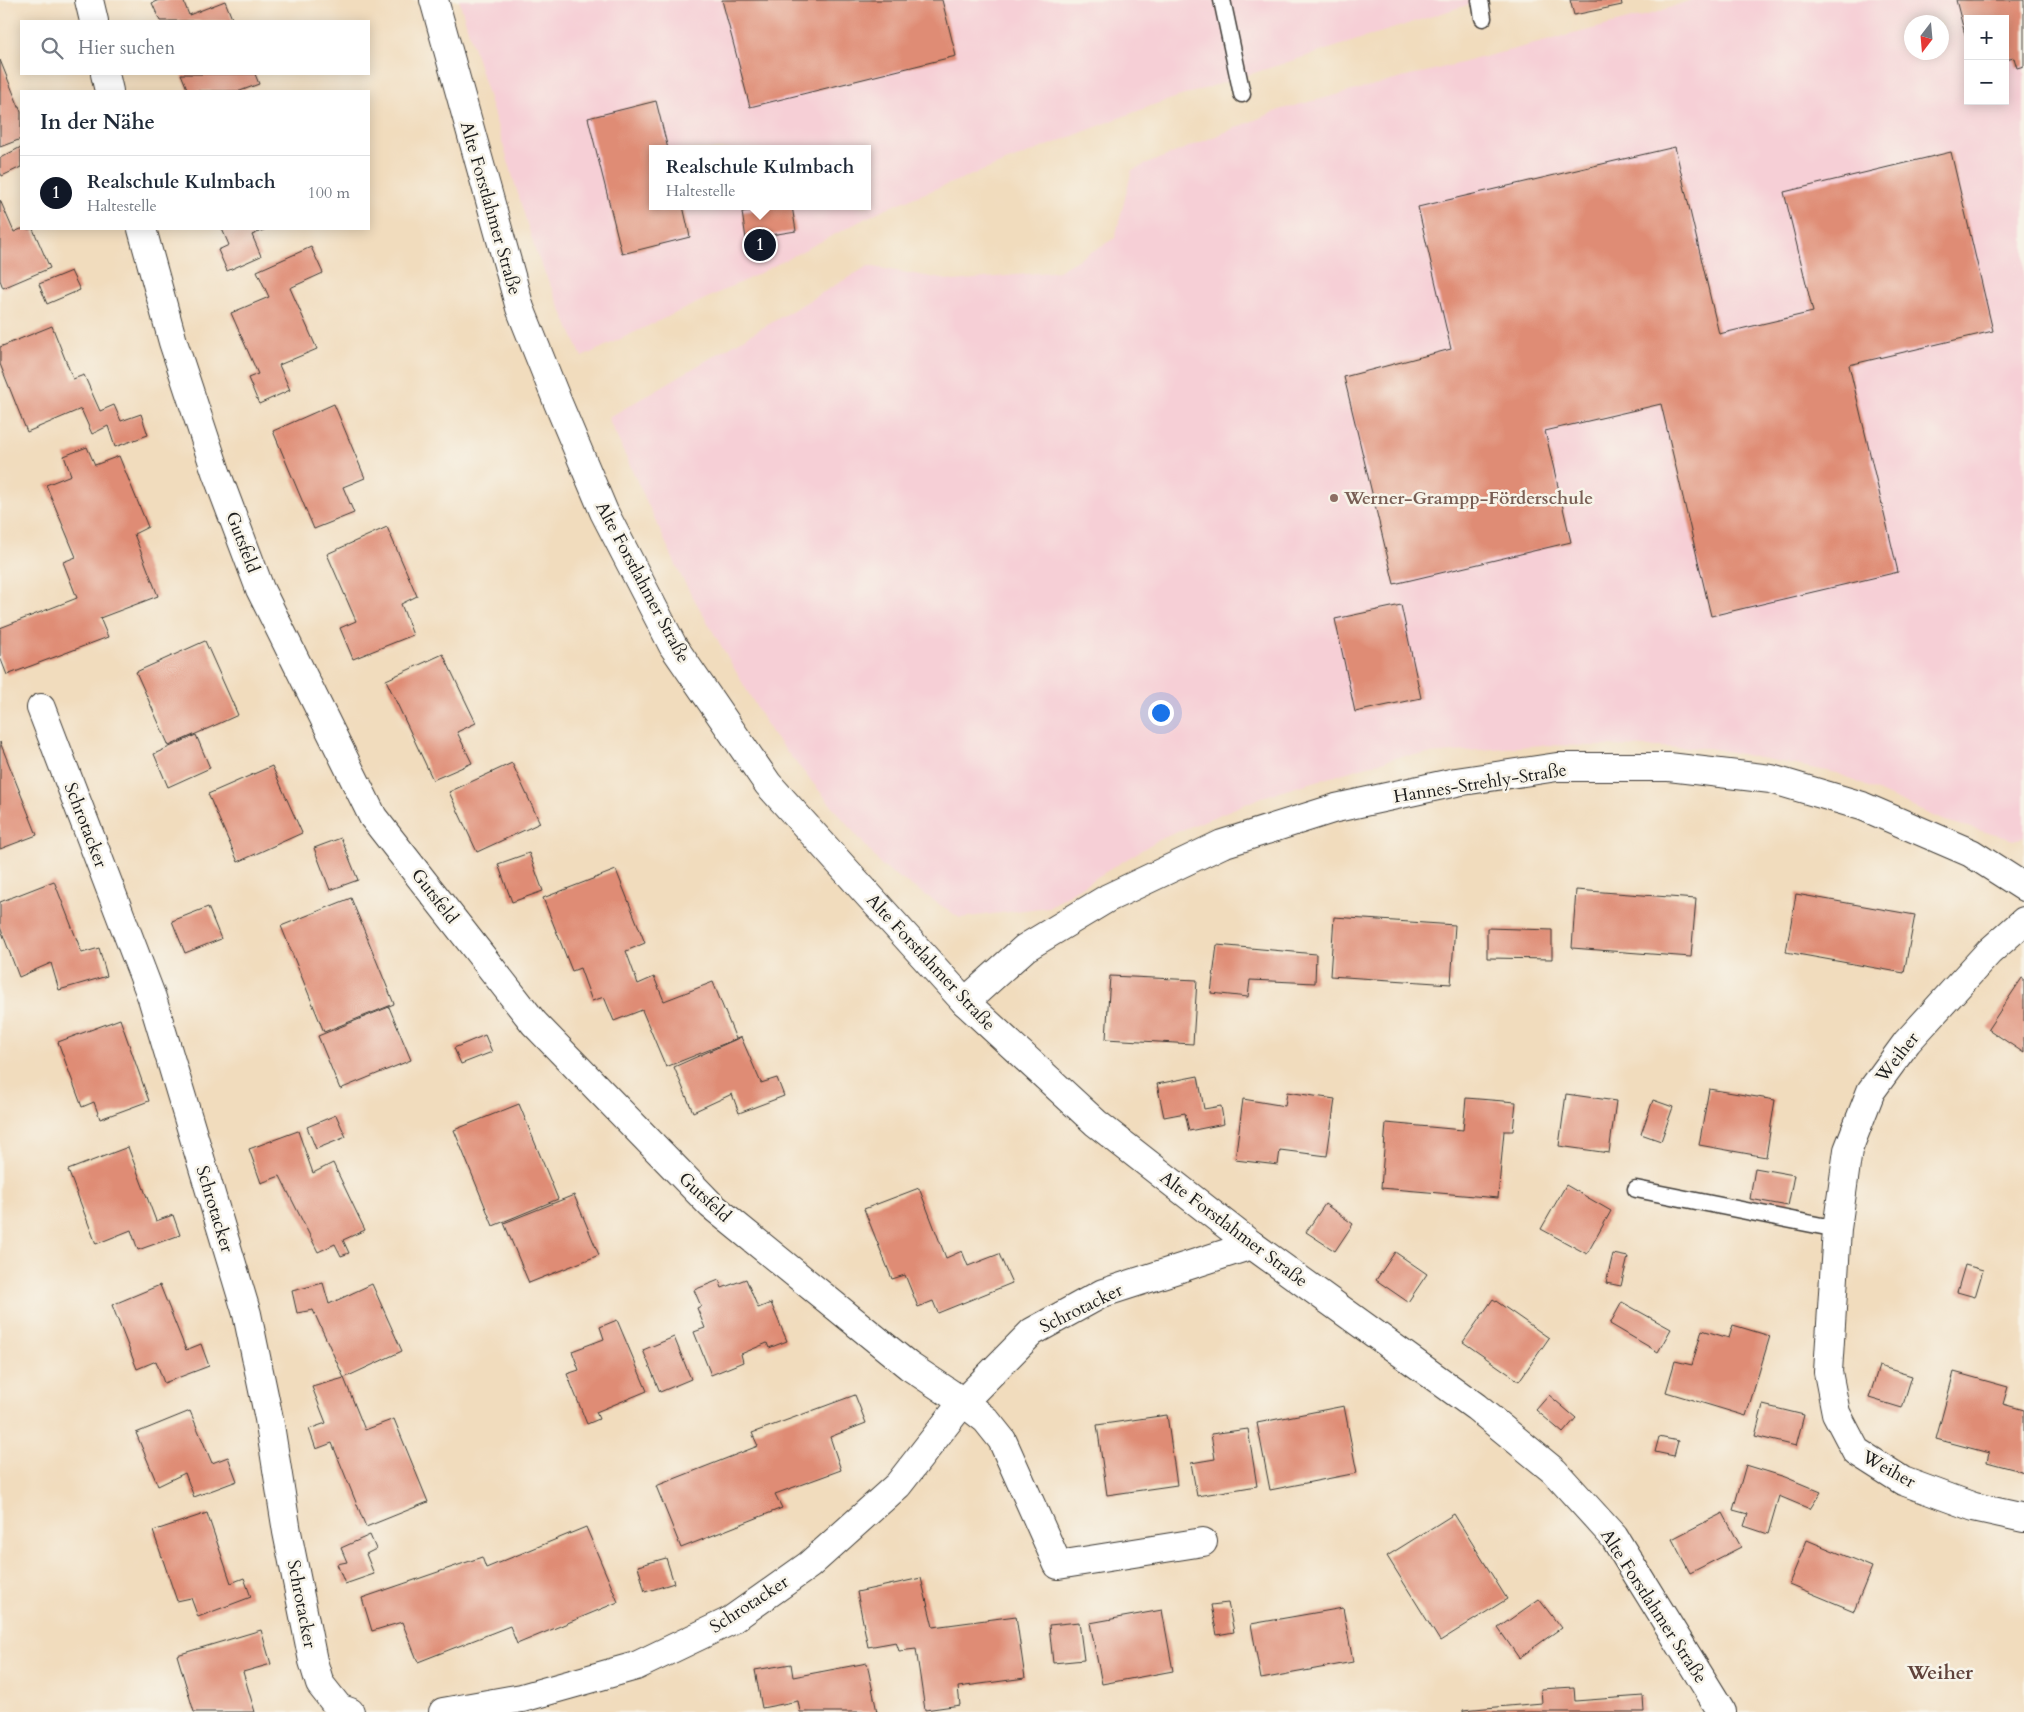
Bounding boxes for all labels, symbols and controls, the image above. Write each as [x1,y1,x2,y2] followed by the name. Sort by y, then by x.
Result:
[1904,15,1949,60] north arrow
[1964,15,2009,105] map controls
[1964,15,2009,60] button: +
[20,20,370,75] search box
[38,34,66,62] icon: search
[78,35,175,61] text: Hier suchen
[1964,60,2009,105] button: −
[40,108,155,137] text: In der Nähe
[454,119,527,298] street label: Alte Forstlahmer Straße
[649,145,871,210] popup
[666,154,854,180] text: Realschule Kulmbach
[87,169,275,195] text: Realschule Kulmbach
[666,180,736,202] text: Haltestelle
[52,182,60,204] text: 1
[308,182,350,204] text: 100 m
[87,195,157,217] text: Haltestelle
[744,226,776,264] pin: 1
[1343,486,1593,511] place label: Werner-Grampp-Förderschule
[1328,492,1340,504] marker: Werner-Grampp-Förderschule
[589,497,696,667] street label: Alte Forstlahmer Straße
[219,508,266,577] street label: Gutsfeld
[1148,700,1174,726] your location
[1392,757,1568,810] street label: Hannes-Strehly-Straße
[58,779,113,872] street label: Schrotacker
[405,864,464,929] street label: Gutsfeld
[860,888,1001,1036] street label: Alte Forstlahmer Straße
[1869,1027,1925,1089] street label: Weiher
[189,1163,240,1256] street label: Schrotacker
[1155,1165,1313,1293] street label: Alte Forstlahmer Straße
[673,1167,737,1228] street label: Gutsfeld
[1036,1277,1127,1339] street label: Schrotacker
[1857,1444,1920,1495] street label: Weiher
[1594,1524,1713,1688] street label: Alte Forstlahmer Straße
[281,1558,322,1651] street label: Schrotacker
[705,1569,794,1639] street label: Schrotacker
[1906,1659,1974,1686] district label: Weiher

